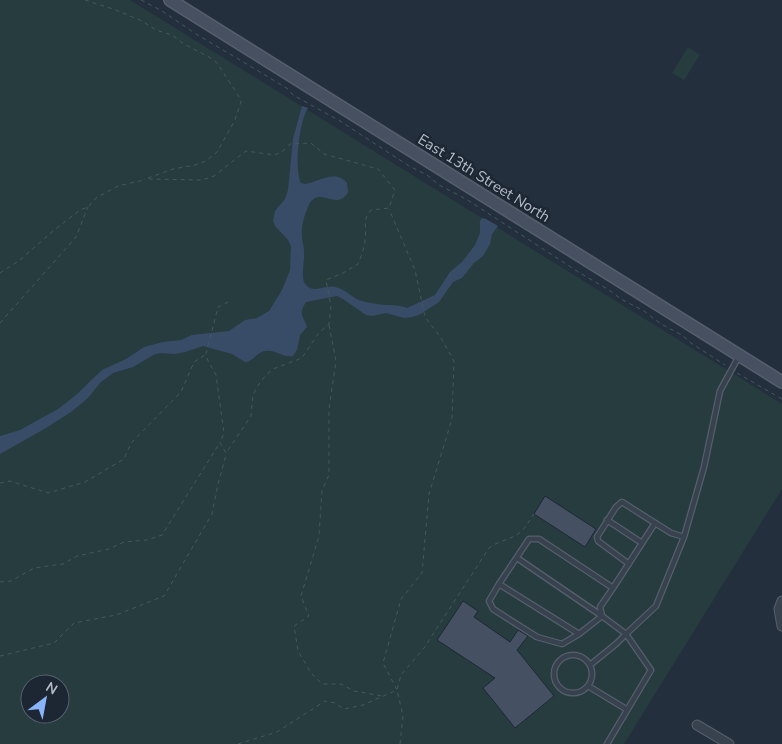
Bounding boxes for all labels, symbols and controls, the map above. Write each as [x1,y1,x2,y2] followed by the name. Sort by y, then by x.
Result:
[414,129,554,227] street label: East 13th Street North
[20,674,70,724] north arrow
[42,678,61,699] text: N

